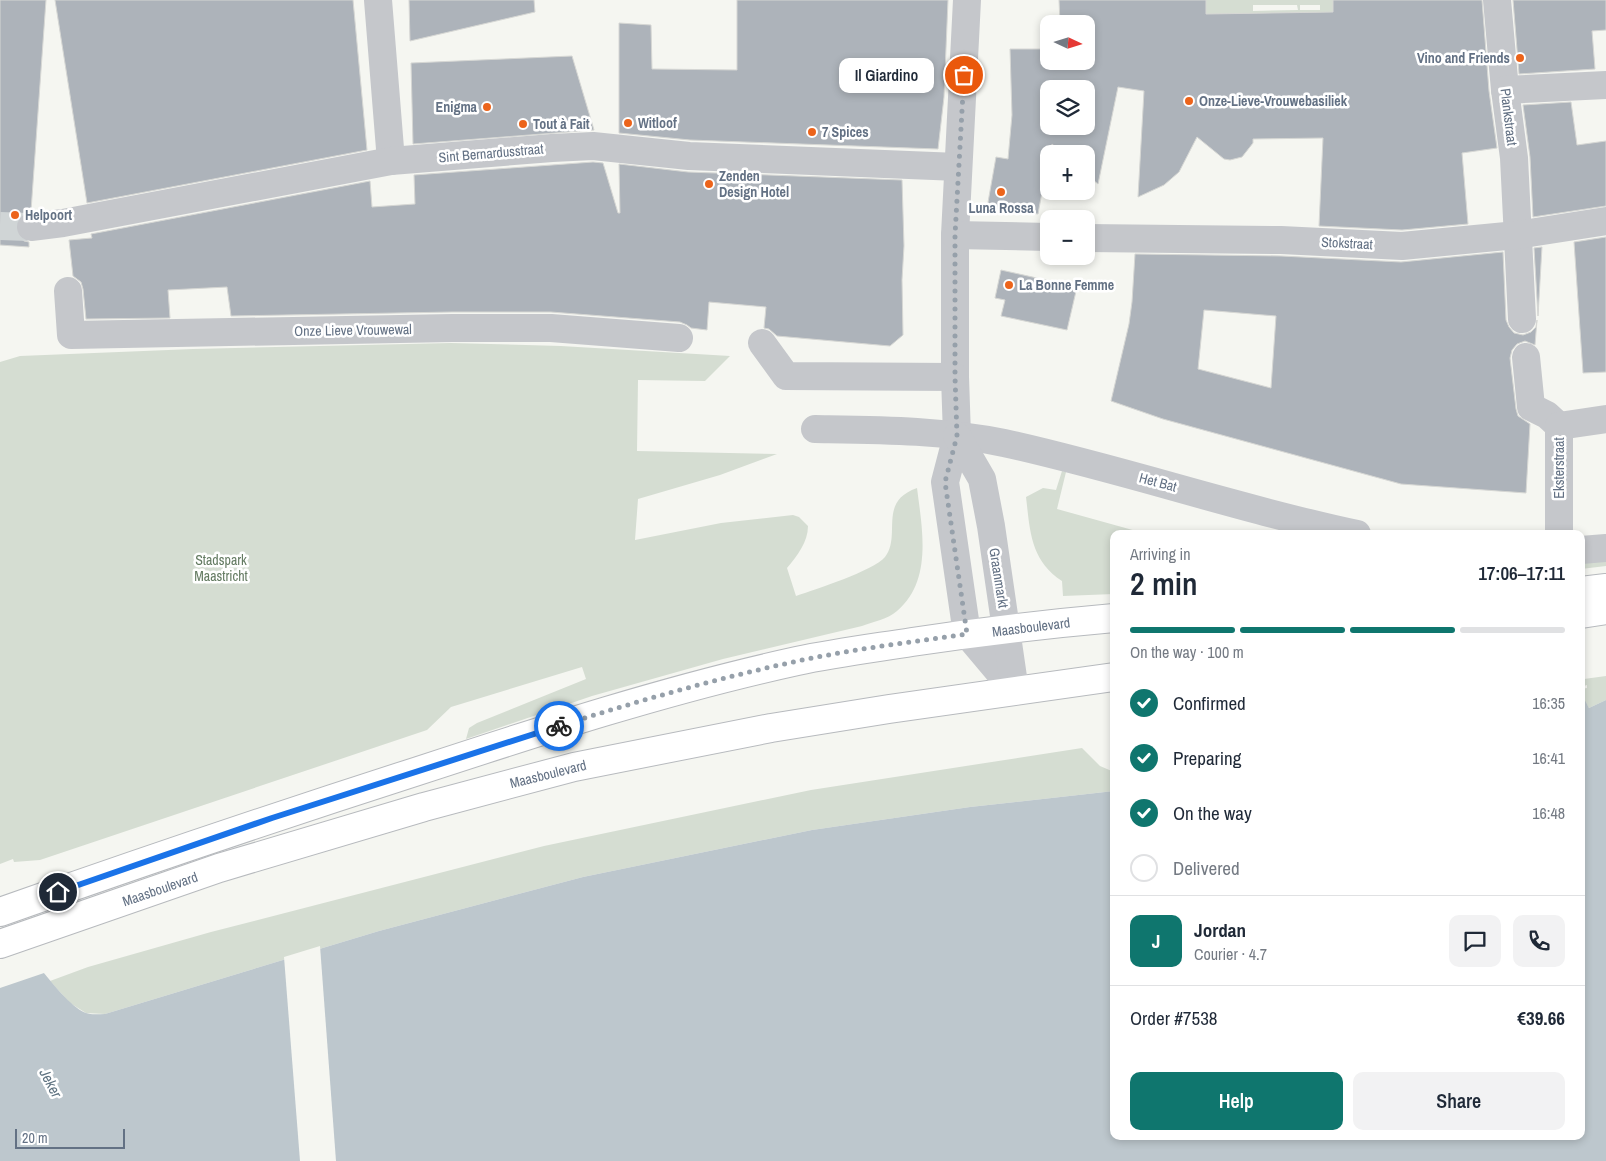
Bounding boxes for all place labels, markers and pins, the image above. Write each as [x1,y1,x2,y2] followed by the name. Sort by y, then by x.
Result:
[1417,49,1510,67] place label: Vino and Friends
[1514,52,1526,64] marker: Vino and Friends
[943,54,985,96] pin
[839,58,934,92] callout: Il Giardino
[1199,92,1348,110] place label: Onze-Lieve-Vrouwebasiliek
[1183,95,1195,107] marker: Onze-Lieve-Vrouwebasiliek
[436,98,478,116] place label: Enigma
[481,101,493,113] marker: Enigma
[638,114,677,132] place label: Witloof
[533,115,590,133] place label: Tout à Fait
[622,117,634,129] marker: Witloof
[517,118,529,130] marker: Tout à Fait
[822,123,869,141] place label: 7 Spices
[806,126,818,138] marker: 7 Spices
[719,167,789,201] place label: Zenden Design Hotel
[703,178,715,190] marker: Zenden Design Hotel
[995,186,1007,198] marker: Luna Rossa
[968,199,1034,217] place label: Luna Rossa
[25,206,72,224] place label: Helpoort
[9,209,21,221] marker: Helpoort
[1019,276,1114,294] place label: La Bonne Femme
[1003,279,1015,291] marker: La Bonne Femme
[37,871,79,913] pin

